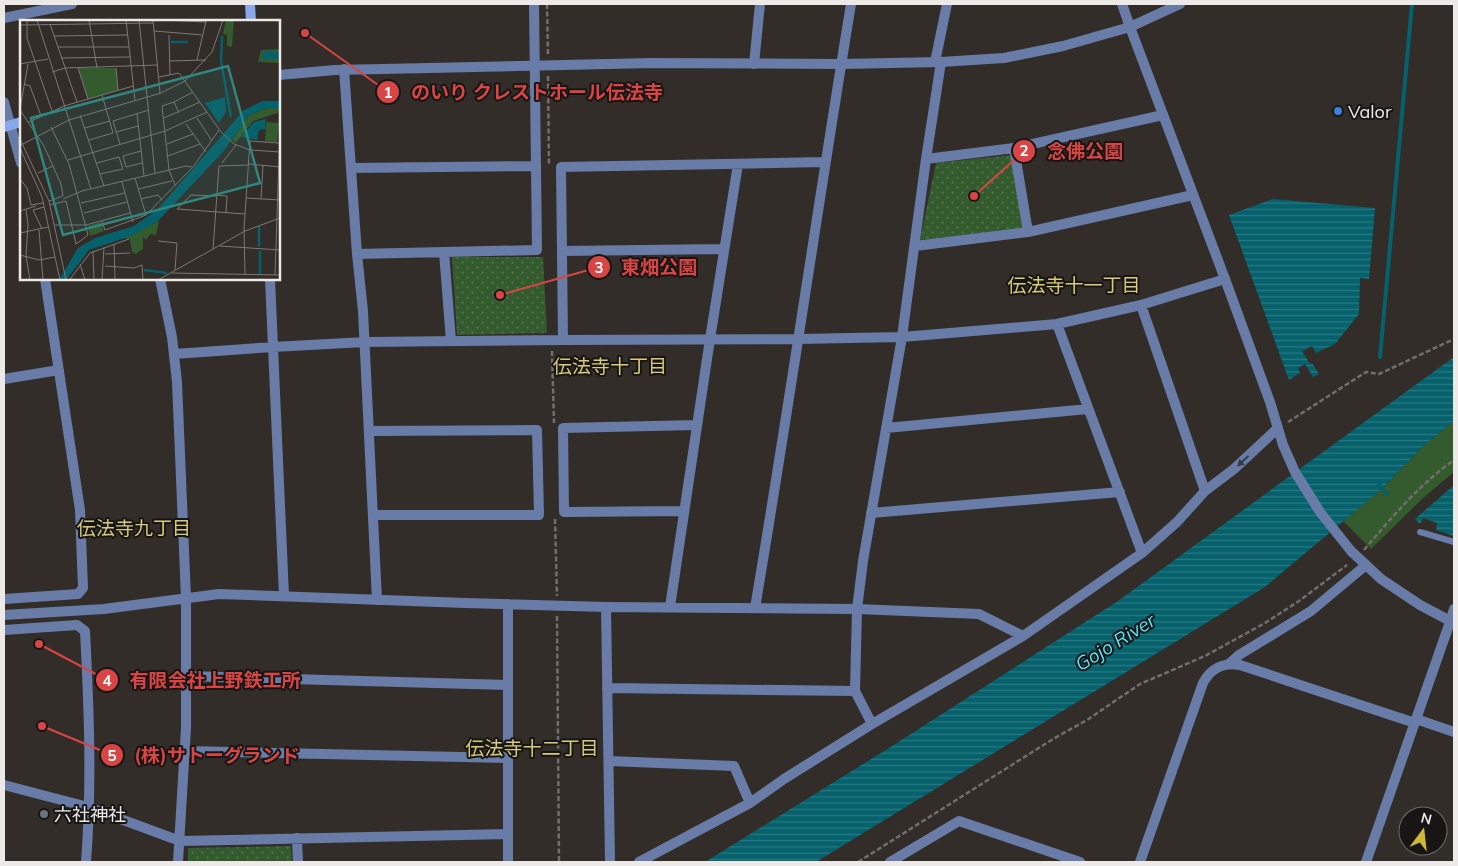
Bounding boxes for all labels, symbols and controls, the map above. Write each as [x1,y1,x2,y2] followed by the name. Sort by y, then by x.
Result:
[20,20,280,280] inset map
[376,75,673,109] callout: のいり クレストホール伝法寺
[411,80,663,104] text: のいり クレストホール伝法寺
[383,83,393,102] text: 1
[1348,100,1392,123] place label: Valor
[1332,105,1344,117] marker: Valor
[1012,134,1133,168] callout: 念佛公園
[1047,139,1123,163] text: 念佛公園
[1019,141,1029,160] text: 2
[586,250,707,284] callout: 東畑公園
[621,255,697,279] text: 東畑公園
[594,258,604,277] text: 3
[1007,273,1141,297] district label: 伝法寺十一丁目
[553,354,667,378] district label: 伝法寺十丁目
[1237,455,1249,467] one-way arrow
[77,516,191,540] district label: 伝法寺九丁目
[1071,607,1160,676] water label: Gojo River
[95,663,311,697] callout: 有限会社上野鉄工所
[129,668,301,692] text: 有限会社上野鉄工所
[102,671,112,690] text: 4
[465,736,599,760] district label: 伝法寺十二丁目
[99,738,310,772] callout: (株)サトーグランド
[134,743,300,767] text: (株)サトーグランド
[107,746,117,765] text: 5
[54,803,126,826] place label: 六社神社
[1398,806,1448,856] north arrow
[38,808,50,820] marker: 六社神社
[1419,808,1434,829] text: N

